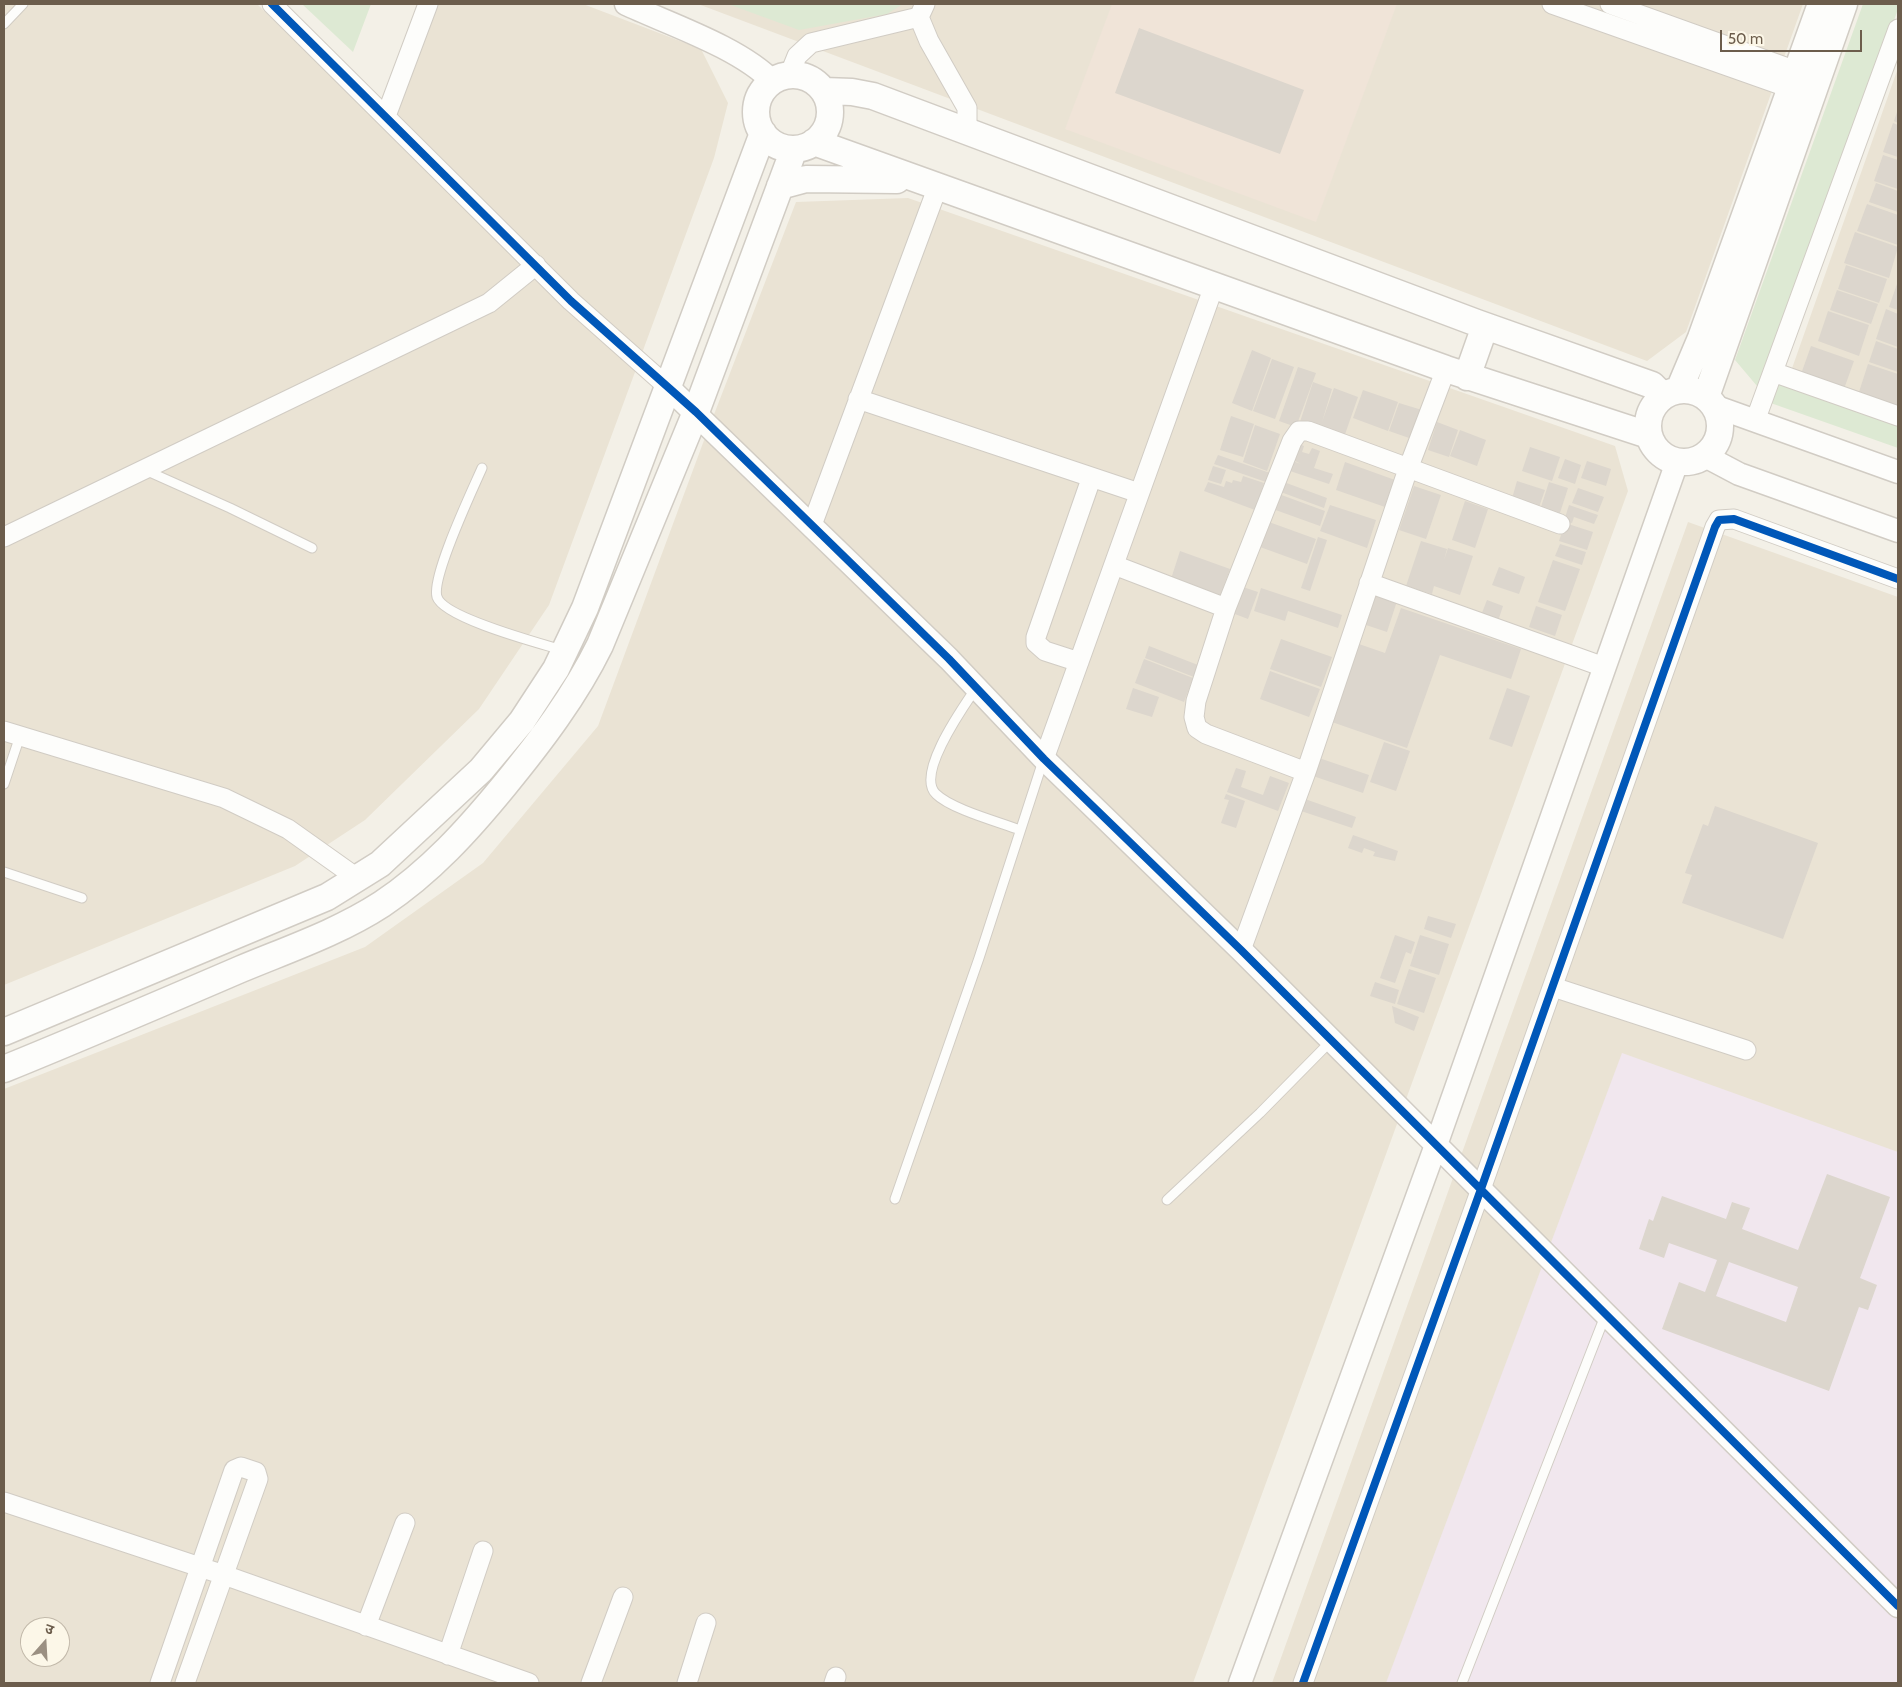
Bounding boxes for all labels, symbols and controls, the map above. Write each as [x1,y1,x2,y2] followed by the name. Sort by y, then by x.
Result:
[1722,20,1864,52] scale bar
[1728,30,1763,48] text: 50 m
[20,1617,70,1667] north arrow
[43,1619,56,1639] text: उ

